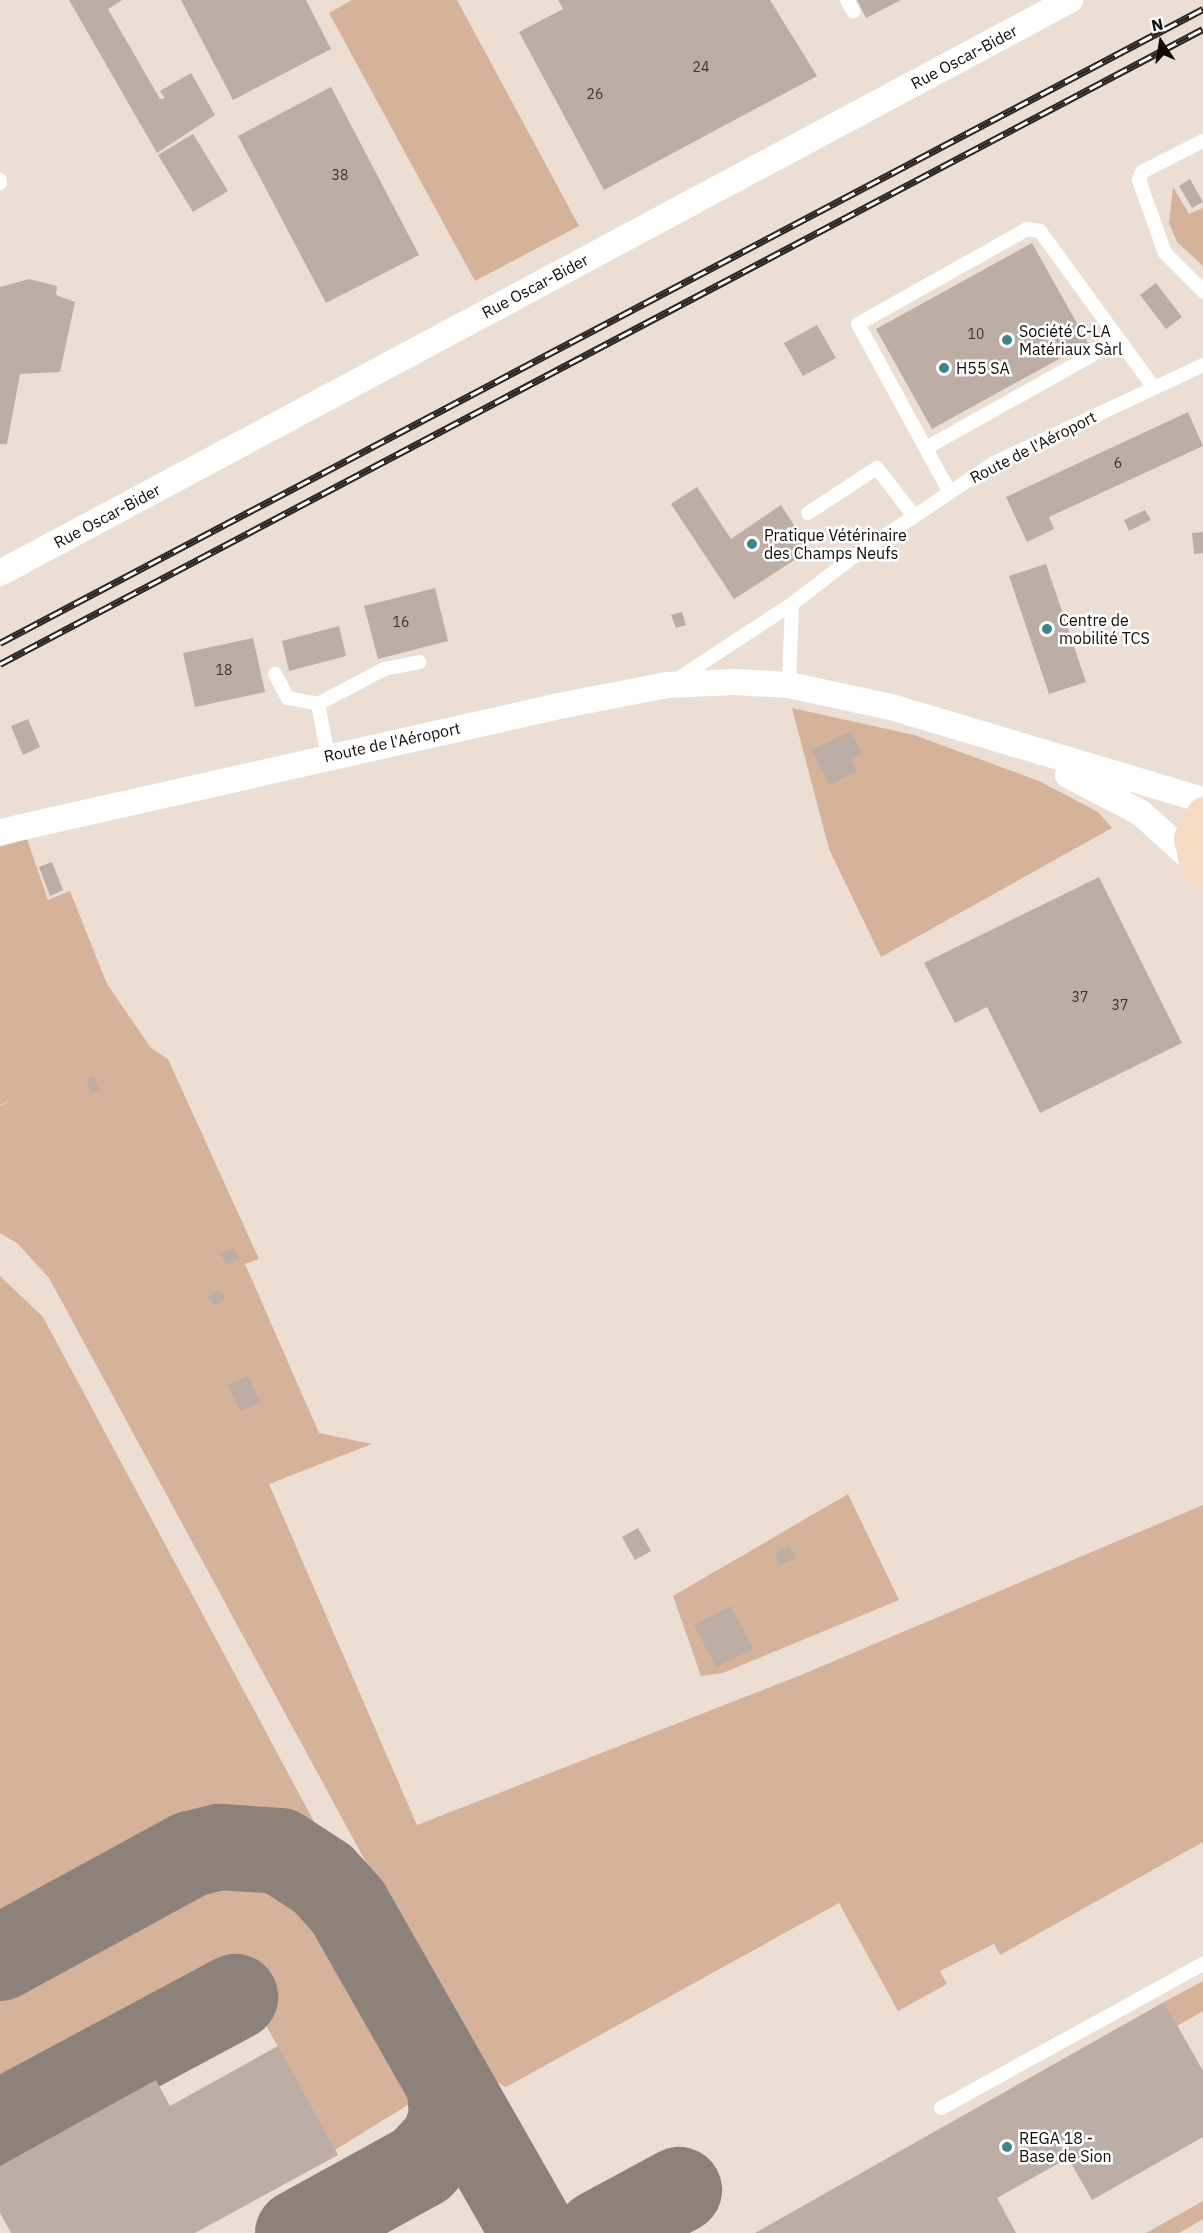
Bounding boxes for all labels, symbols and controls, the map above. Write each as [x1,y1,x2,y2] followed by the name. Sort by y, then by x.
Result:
[1131,12,1191,72] north arrow
[1150,13,1165,35] text: N
[907,21,1021,93] street label: Rue Oscar-Bider
[693,59,709,75] house number: 24
[587,86,603,102] house number: 26
[332,167,348,183] house number: 38
[478,250,592,322] street label: Rue Oscar-Bider
[1019,321,1122,359] place label: Société C-LA Matériaux Sàrl
[968,326,984,342] house number: 10
[1000,333,1014,347] marker: Société C-LA Matériaux Sàrl
[956,358,1010,378] place label: H55 SA
[937,361,951,375] marker: H55 SA
[967,407,1099,487] street label: Route de l'Aéroport
[1114,455,1122,471] house number: 6
[50,480,164,552] street label: Rue Oscar-Bider
[764,525,907,563] place label: Pratique Vétérinaire des Champs Neufs
[745,537,759,551] marker: Pratique Vétérinaire des Champs Neufs
[1059,610,1150,648] place label: Centre de mobilité TCS
[393,614,409,630] house number: 16
[1040,622,1054,636] marker: Centre de mobilité TCS
[216,662,232,678] house number: 18
[322,718,462,766] street label: Route de l'Aéroport
[1072,989,1088,1005] house number: 37
[1112,997,1128,1013] house number: 37
[1019,2128,1112,2166] place label: REGA 18 - Base de Sion
[1000,2140,1014,2154] marker: REGA 18 - Base de Sion

